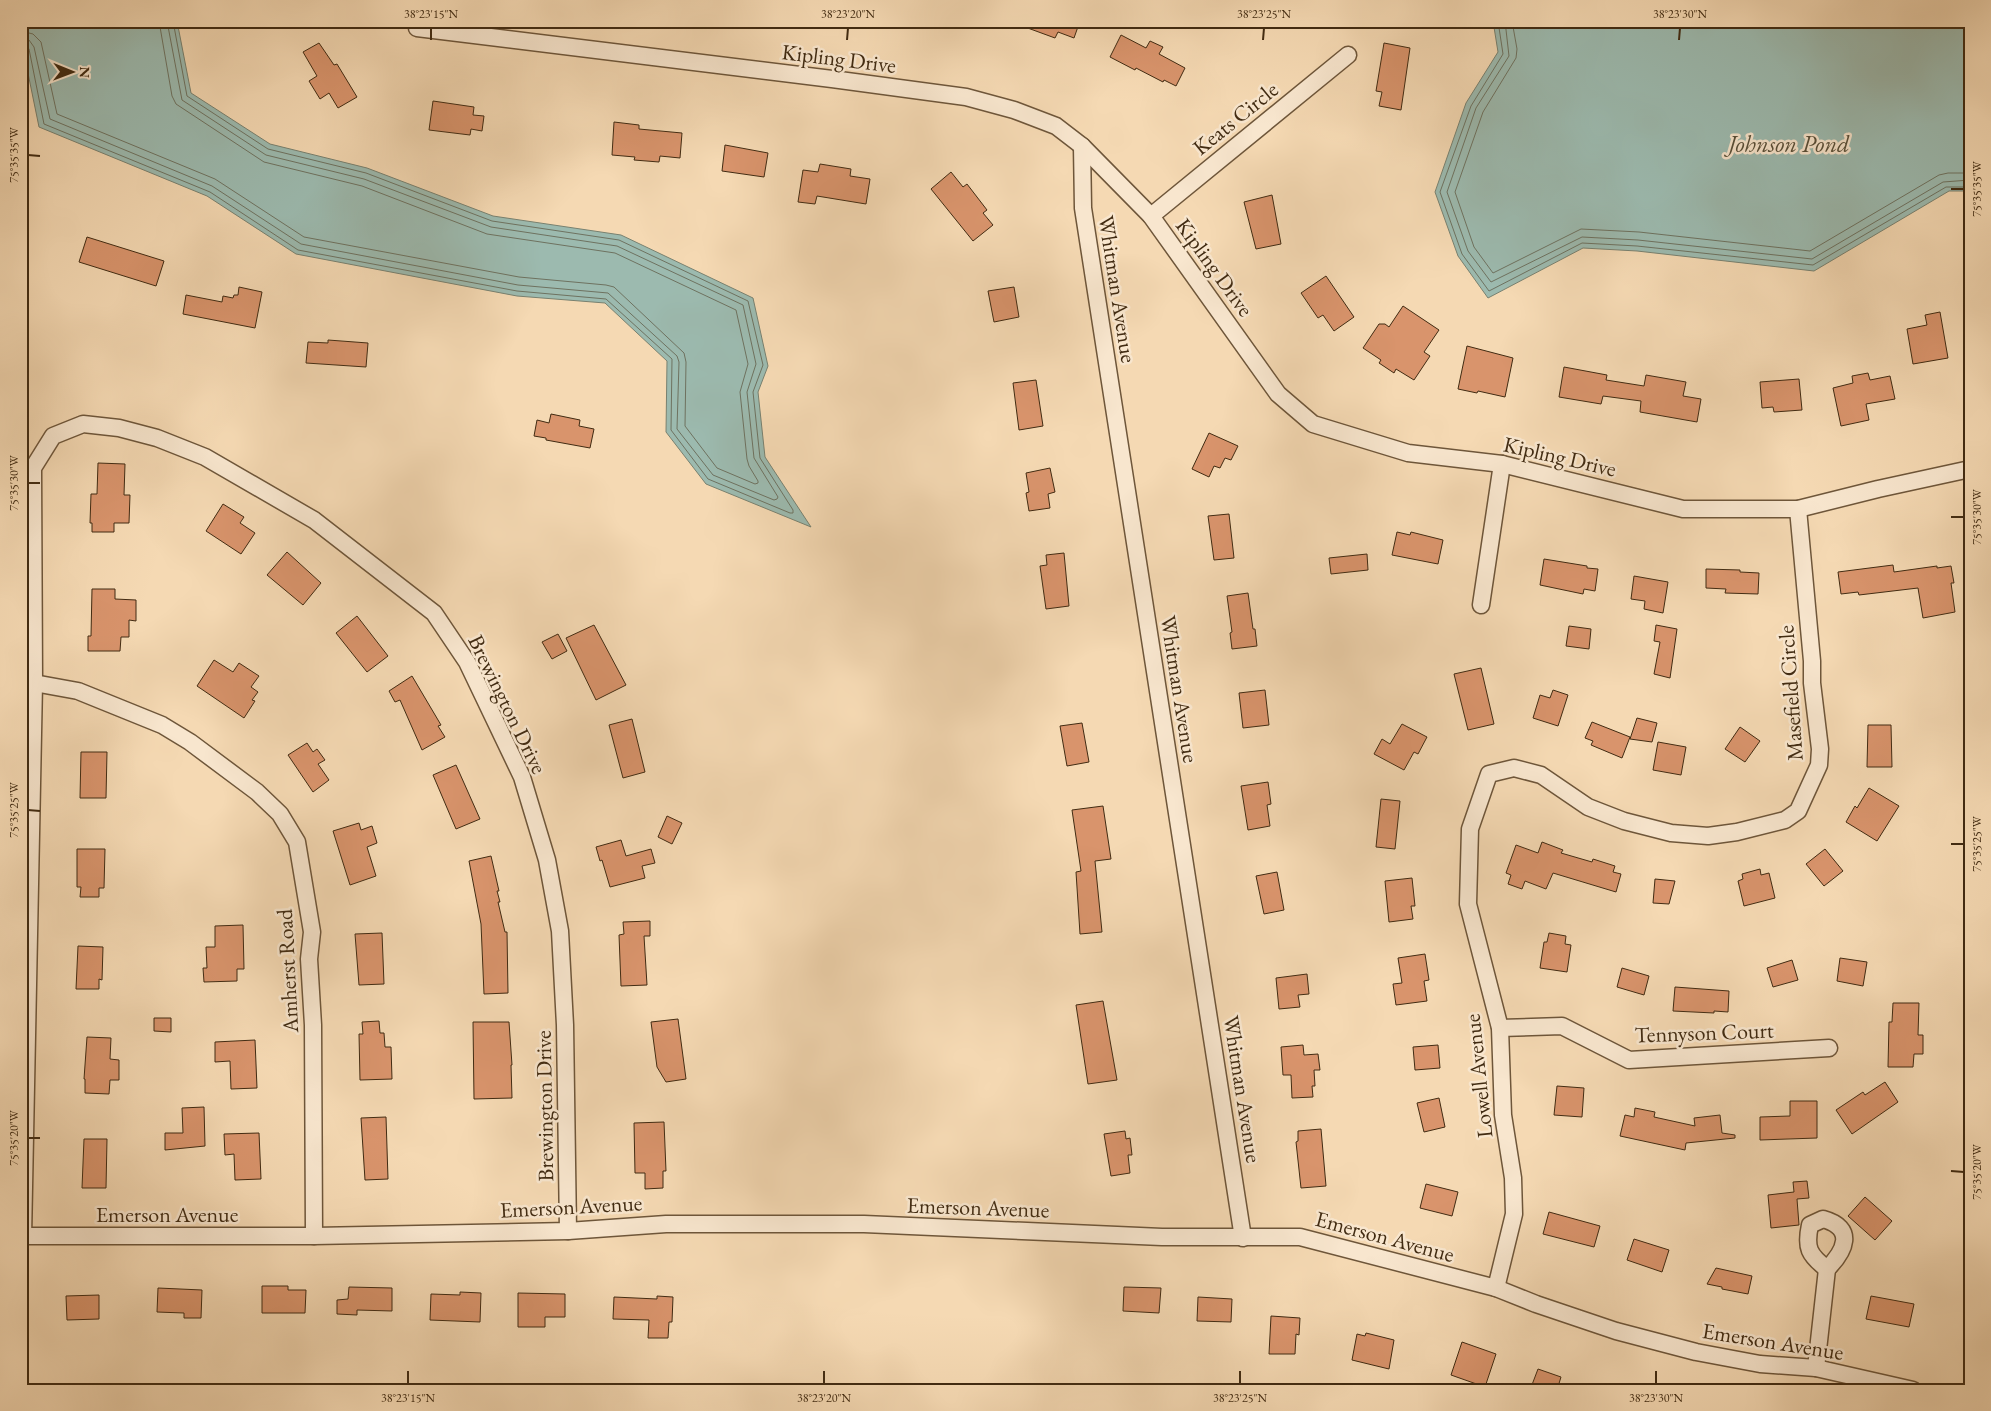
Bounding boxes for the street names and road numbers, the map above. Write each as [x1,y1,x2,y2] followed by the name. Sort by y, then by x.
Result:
[780,37,898,80] street label: Kipling Drive
[1187,75,1284,162] street label: Keats Circle
[1169,212,1260,323] street label: Kipling Drive
[1092,213,1144,365] street label: Whitman Avenue
[1501,429,1619,484] street label: Kipling Drive
[1154,613,1206,765] street label: Whitman Avenue
[1771,624,1810,762] street label: Masefield Circle
[461,630,554,779] street label: Brewington Drive
[270,907,305,1035] street label: Amherst Road
[1458,1012,1499,1139] street label: Lowell Avenue
[1217,1013,1269,1165] street label: Whitman Avenue
[1634,1016,1774,1049] street label: Tennyson Court
[529,1030,560,1182] street label: Brewington Drive
[499,1188,643,1225] street label: Emerson Avenue
[906,1191,1050,1224] street label: Emerson Avenue
[96,1200,239,1229] street label: Emerson Avenue
[1312,1204,1458,1269] street label: Emerson Avenue
[1700,1316,1846,1367] street label: Emerson Avenue

